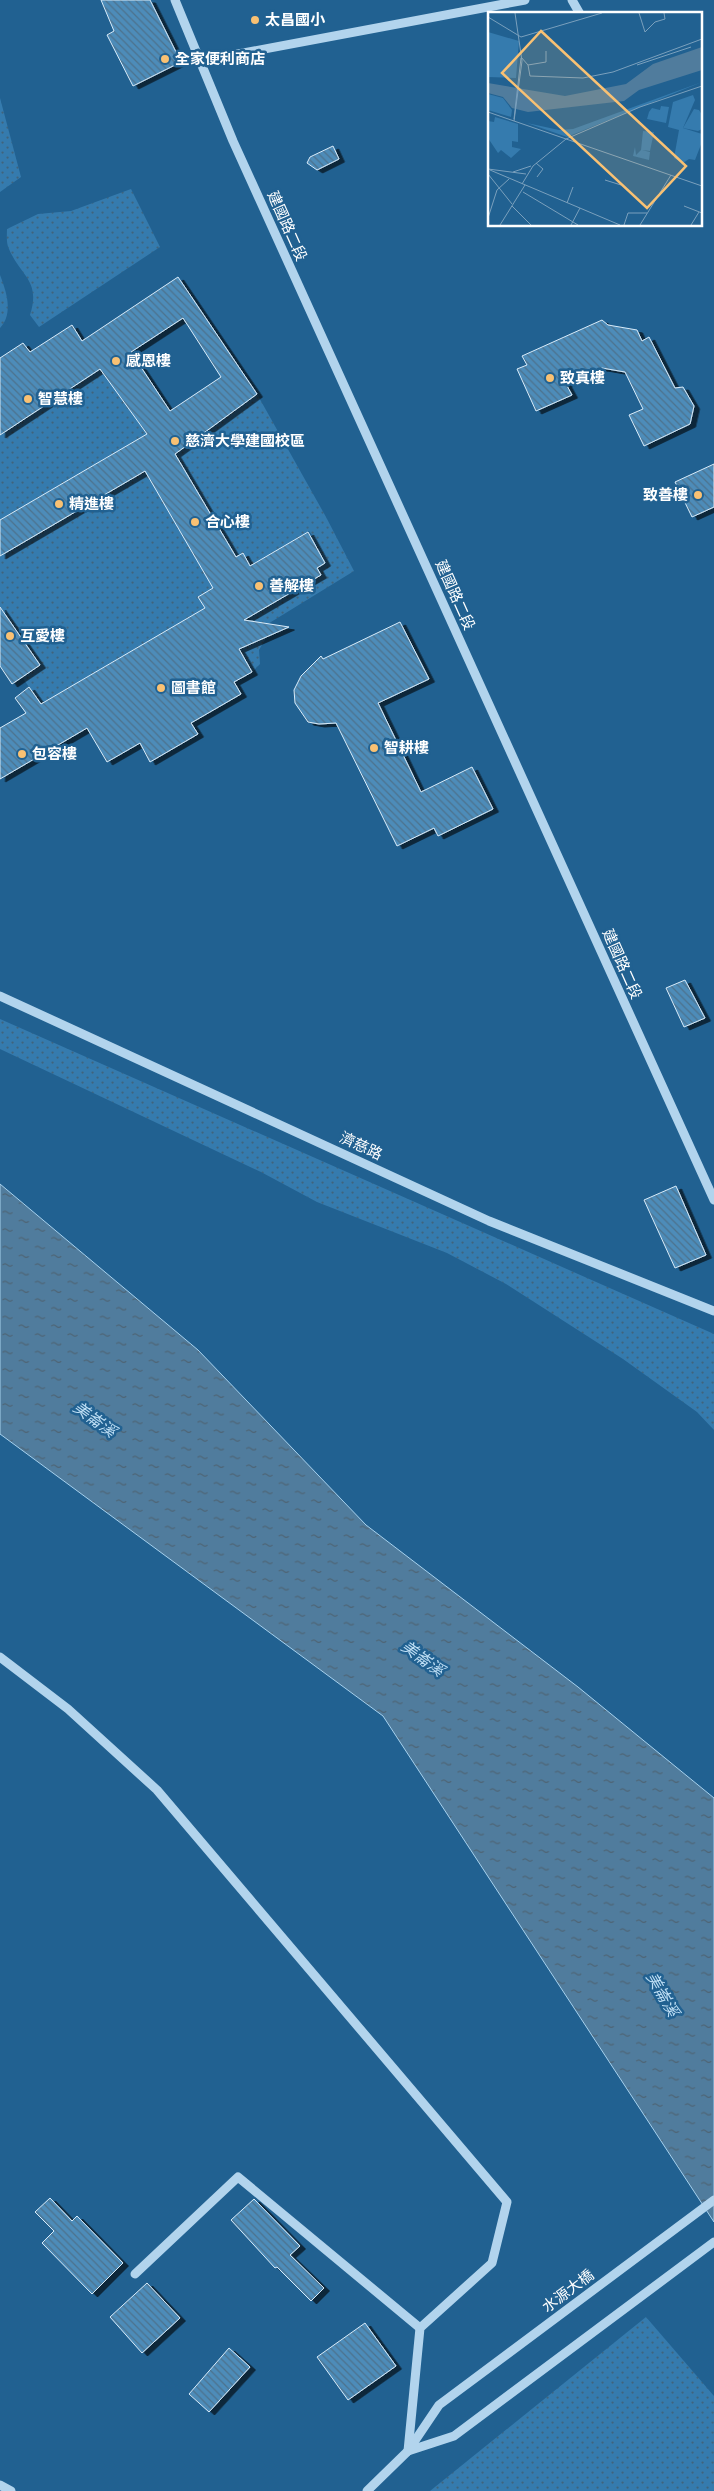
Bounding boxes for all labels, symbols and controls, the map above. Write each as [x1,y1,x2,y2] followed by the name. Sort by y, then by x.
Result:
[265,10,326,29] place label: 太昌國小
[488,12,702,226] inset map
[249,14,261,26] marker: 太昌國小
[175,49,265,68] place label: 全家便利商店
[159,53,171,65] marker: 全家便利商店
[264,188,311,264] street label: 建國路二段
[126,351,171,370] place label: 感恩樓
[110,355,122,367] marker: 感恩樓
[560,368,605,387] place label: 致真樓
[544,372,556,384] marker: 致真樓
[38,389,83,408] place label: 智慧樓
[22,393,34,405] marker: 智慧樓
[185,431,305,450] place label: 慈濟大學建國校區
[169,435,181,447] marker: 慈濟大學建國校區
[643,485,688,504] place label: 致善樓
[692,489,704,501] marker: 致善樓
[69,494,114,513] place label: 精進樓
[53,498,65,510] marker: 精進樓
[205,512,250,531] place label: 合心樓
[189,516,201,528] marker: 合心樓
[432,557,479,633] street label: 建國路二段
[269,576,314,595] place label: 善解樓
[253,580,265,592] marker: 善解樓
[20,626,65,645] place label: 互愛樓
[4,630,16,642] marker: 互愛樓
[171,678,216,697] place label: 圖書館
[155,682,167,694] marker: 圖書館
[384,738,429,757] place label: 智耕樓
[368,742,380,754] marker: 智耕樓
[32,744,77,763] place label: 包容樓
[16,748,28,760] marker: 包容樓
[599,926,646,1002] street label: 建國路二段
[337,1127,386,1164] street label: 濟慈路
[70,1398,121,1442] water label: 美崙溪
[398,1637,449,1681] water label: 美崙溪
[642,1969,684,2022] water label: 美崙溪
[538,2265,597,2316] street label: 水源大橋

